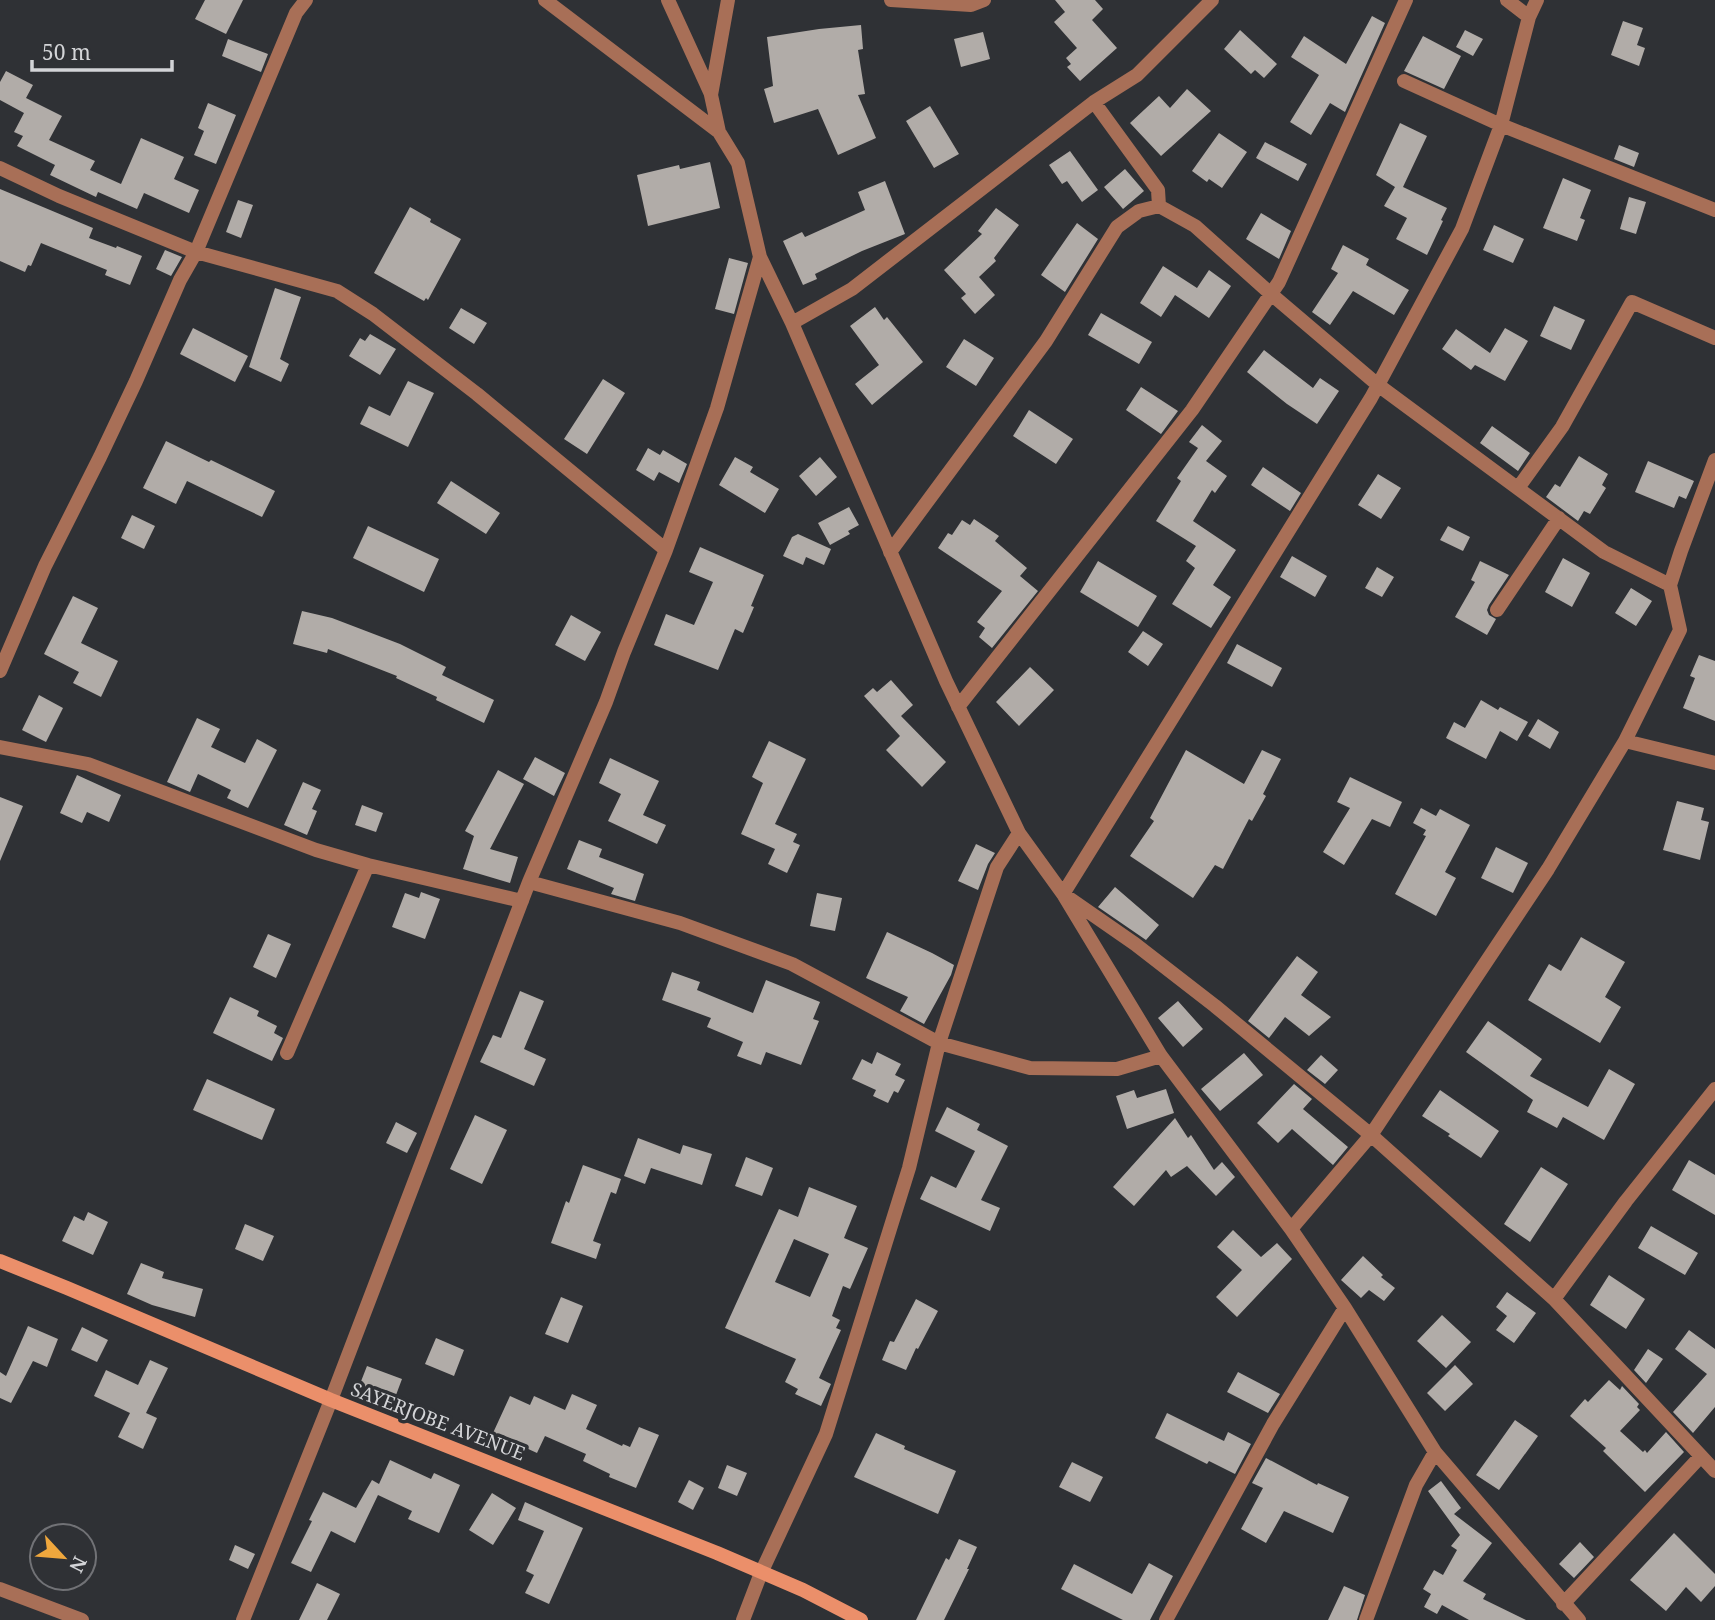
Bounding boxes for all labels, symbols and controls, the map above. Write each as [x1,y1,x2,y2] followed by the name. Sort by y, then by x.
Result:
[32,28,172,72] scale bar
[42,38,91,66] text: 50 m
[347,1376,529,1466] street label: SAYERJOBE AVENUE
[28,1522,98,1592] north arrow
[63,1552,93,1577] text: N

